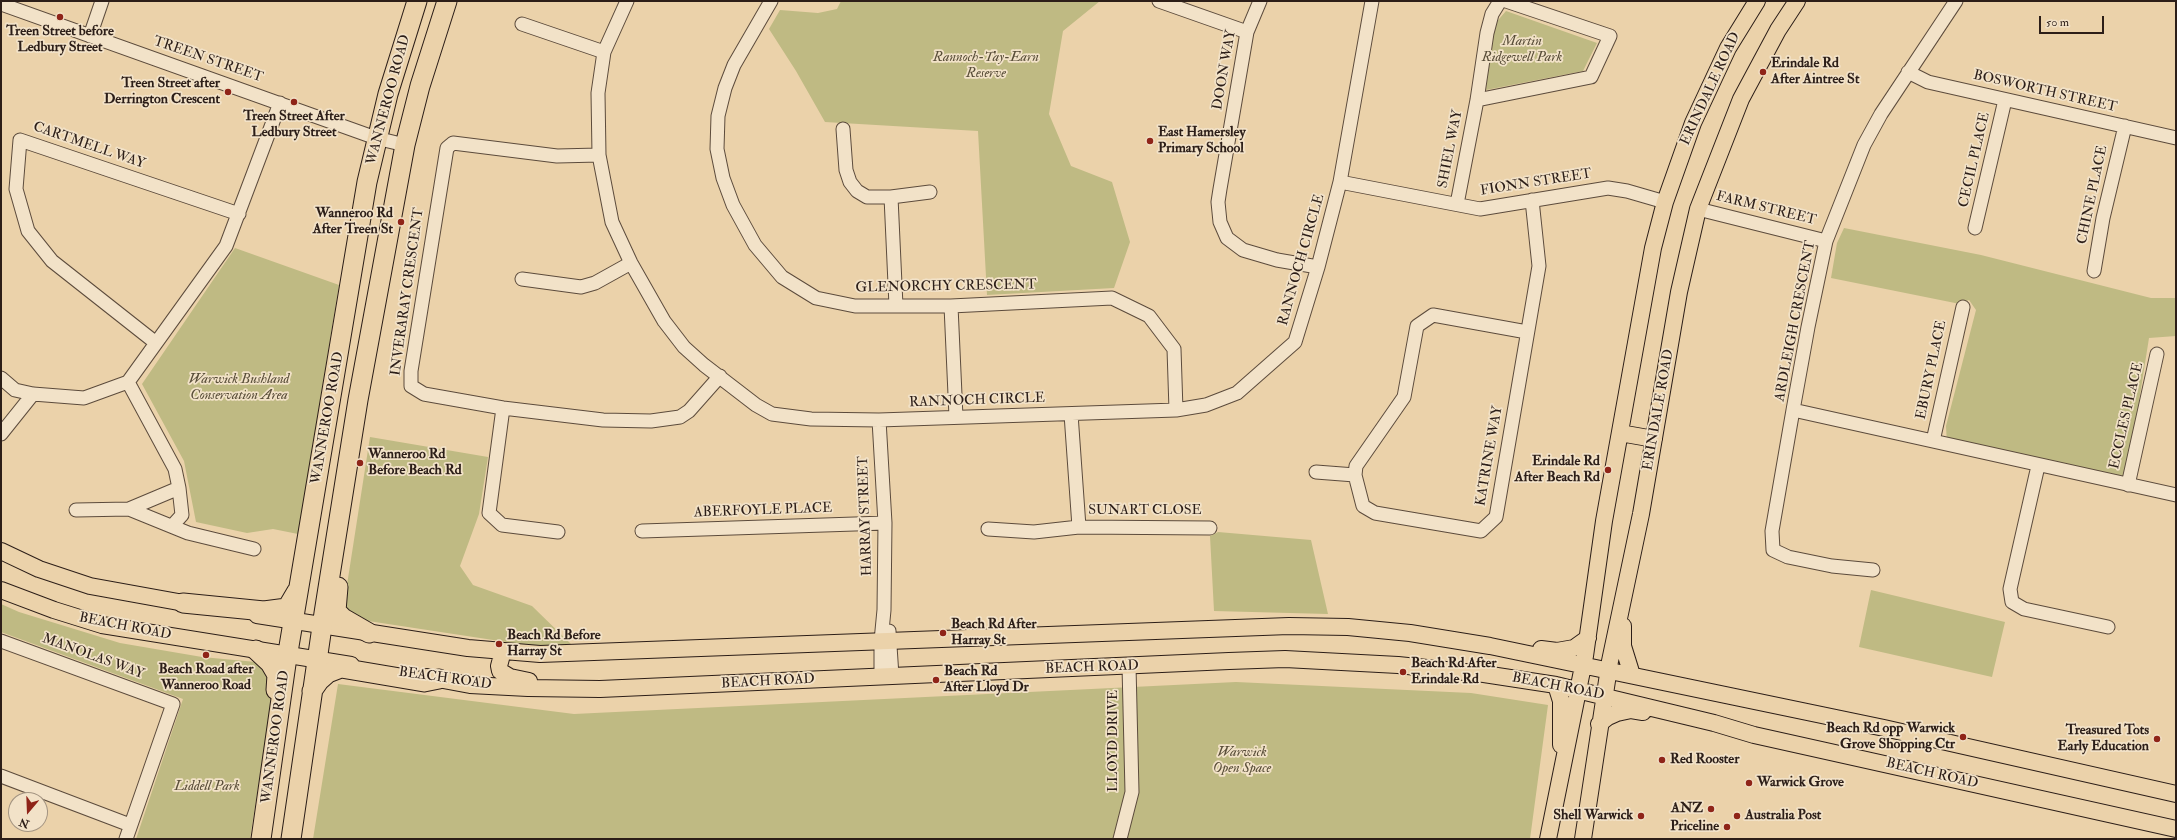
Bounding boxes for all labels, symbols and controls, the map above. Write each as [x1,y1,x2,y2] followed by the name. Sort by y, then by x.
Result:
[2041,8,2106,34] scale bar
[55,12,65,22] marker: Treen Street before Ledbury Street
[2046,15,2069,30] text: 50 m
[6,24,114,56] place label: Treen Street before Ledbury Street
[1210,29,1240,111] street label: DOON WAY
[1677,30,1745,148] street label: ERINDALE ROAD
[151,33,265,87] street label: TREEN STREET
[364,33,414,167] street label: WANNEROO ROAD
[1482,34,1562,66] park label: Martin Ridgewell Park
[933,50,1039,82] park label: Rannoch-Tay-Earn Reserve
[1771,56,1859,88] place label: Erindale Rd After Aintree St
[1758,67,1768,77] marker: Erindale Rd After Aintree St
[1972,67,2118,117] street label: BOSWORTH STREET
[104,76,220,108] place label: Treen Street after Derrington Crescent
[223,87,233,97] marker: Treen Street after Derrington Crescent
[289,97,299,107] marker: Treen Street After Ledbury Street
[1435,108,1467,190] street label: SHIEL WAY
[243,109,345,142] place label: Treen Street After Ledbury Street
[1956,111,1994,209] street label: CECIL PLACE
[31,119,147,173] street label: CARTMELL WAY
[1158,125,1246,158] place label: East Hamersley Primary School
[1145,136,1155,146] marker: East Hamersley Primary School
[2074,144,2112,246] street label: CHINE PLACE
[1479,166,1593,200] street label: FIONN STREET
[1714,188,1818,230] street label: FARM STREET
[1275,192,1329,328] street label: RANNOCH CIRCLE
[313,206,393,238] place label: Wanneroo Rd After Treen St
[388,207,428,377] street label: INVERARAY CRESCENT
[396,217,406,227] marker: Wanneroo Rd After Treen St
[1772,239,1820,403] street label: ARDLEIGH CRESCENT
[855,277,1037,297] street label: GLENORCHY CRESCENT
[1913,319,1951,421] street label: EBURY PLACE
[1640,348,1678,472] street label: ERINDALE ROAD
[308,350,348,486] street label: WANNEROO ROAD
[2107,361,2147,471] street label: ECCLES PLACE
[189,372,289,404] park label: Warwick Bushland Conservation Area
[909,390,1045,412] street label: RANNOCH CIRCLE
[1473,405,1507,507] street label: KATRINE WAY
[368,447,462,480] place label: Wanneroo Rd Before Beach Rd
[1515,454,1600,486] place label: Erindale Rd After Beach Rd
[856,456,876,576] street label: HARRAY STREET
[355,458,365,468] marker: Wanneroo Rd Before Beach Rd
[1603,465,1613,475] marker: Erindale Rd After Beach Rd
[694,500,832,522] street label: ABERFOYLE PLACE
[1088,503,1202,519] street label: SUNART CLOSE
[77,610,173,644] street label: BEACH ROAD
[951,617,1036,650] place label: Beach Rd After Harray St
[507,628,601,660] place label: Beach Rd Before Harray St
[938,628,948,638] marker: Beach Rd After Harray St
[40,631,146,683] street label: MANOLAS WAY
[494,639,504,649] marker: Beach Rd Before Harray St
[201,650,211,660] marker: Beach Road after Wanneroo Road
[1411,656,1496,688] place label: Beach Rd After Erindale Rd
[1045,658,1139,678] street label: BEACH ROAD
[159,662,253,694] place label: Beach Road after Wanneroo Road
[397,664,493,694] street label: BEACH ROAD
[944,664,1029,696] place label: Beach Rd After Lloyd Dr
[1398,667,1408,677] marker: Beach Rd After Erindale Rd
[258,669,294,805] street label: WANNEROO ROAD
[1510,670,1606,704] street label: BEACH ROAD
[721,671,815,693] street label: BEACH ROAD
[931,675,941,685] marker: Beach Rd After Lloyd Dr
[1106,690,1122,792] street label: LLOYD DRIVE
[1826,721,1955,754] place label: Beach Rd opp Warwick Grove Shopping Ctr
[2058,723,2149,756] place label: Treasured Tots Early Education
[1958,732,1968,742] marker: Beach Rd opp Warwick Grove Shopping Ctr
[2152,734,2162,744] marker: Treasured Tots Early Education
[1213,745,1271,778] park label: Warwick Open Space
[1670,752,1739,768] place label: Red Rooster
[1657,755,1667,765] marker: Red Rooster
[1884,755,1980,793] street label: BEACH ROAD
[1757,775,1844,791] place label: Warwick Grove
[1744,778,1754,788] marker: Warwick Grove
[174,779,240,795] park label: Liddell Park
[8,792,48,832] north arrow
[1671,801,1703,817] place label: ANZ
[1706,804,1716,814] marker: ANZ
[1553,808,1633,824] place label: Shell Warwick
[1745,808,1821,824] place label: Australia Post
[1636,811,1646,821] marker: Shell Warwick
[1732,811,1742,821] marker: Australia Post
[17,815,31,831] text: N
[1670,819,1719,835] place label: Priceline
[1722,822,1732,832] marker: Priceline

